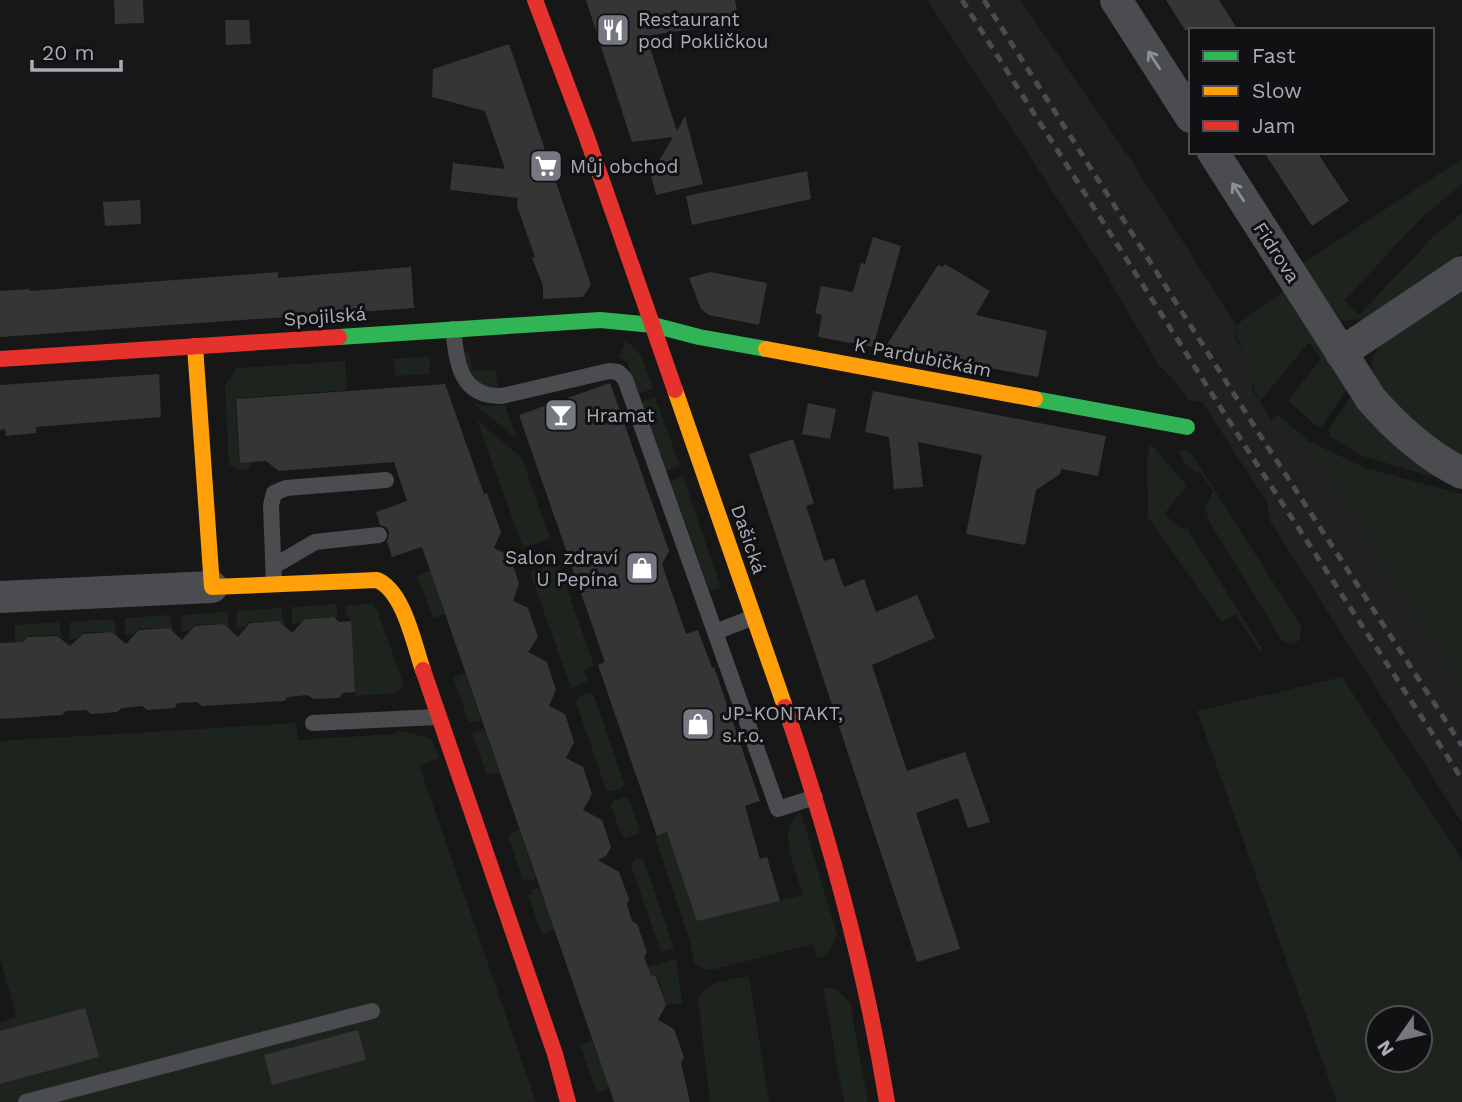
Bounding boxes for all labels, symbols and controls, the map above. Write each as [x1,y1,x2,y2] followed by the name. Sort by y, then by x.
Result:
[638,8,768,53] place label: Restaurant pod Pokličkou
[594,11,632,49] restaurant icon: Restaurant pod Pokličkou
[32,28,121,72] scale bar
[1189,28,1434,154] legend
[42,40,94,65] text: 20 m
[1252,43,1296,68] text: Fast
[1147,50,1161,70] one-way arrow
[1252,78,1302,103] text: Slow
[1252,113,1295,138] text: Jam
[527,147,565,185] supermarket icon: Můj obchod
[570,155,678,178] place label: Můj obchod
[1231,182,1245,202] one-way arrow
[1248,218,1305,287] street label: Fidrova
[283,302,367,331] street label: Spojilská
[852,333,993,382] street label: K Pardubičkám
[542,396,580,434] bar icon: Hramat
[586,404,655,427] place label: Hramat
[726,502,771,577] street label: Dašická
[505,546,618,591] place label: Salon zdraví U Pepína
[623,549,661,587] shop icon: Salon zdraví U Pepína
[722,702,843,747] place label: JP-KONTAKT, s.r.o.
[679,705,717,743] shop icon: JP-KONTAKT, s.r.o.
[1364,1004,1434,1074] north arrow
[1372,1036,1399,1060] text: N

